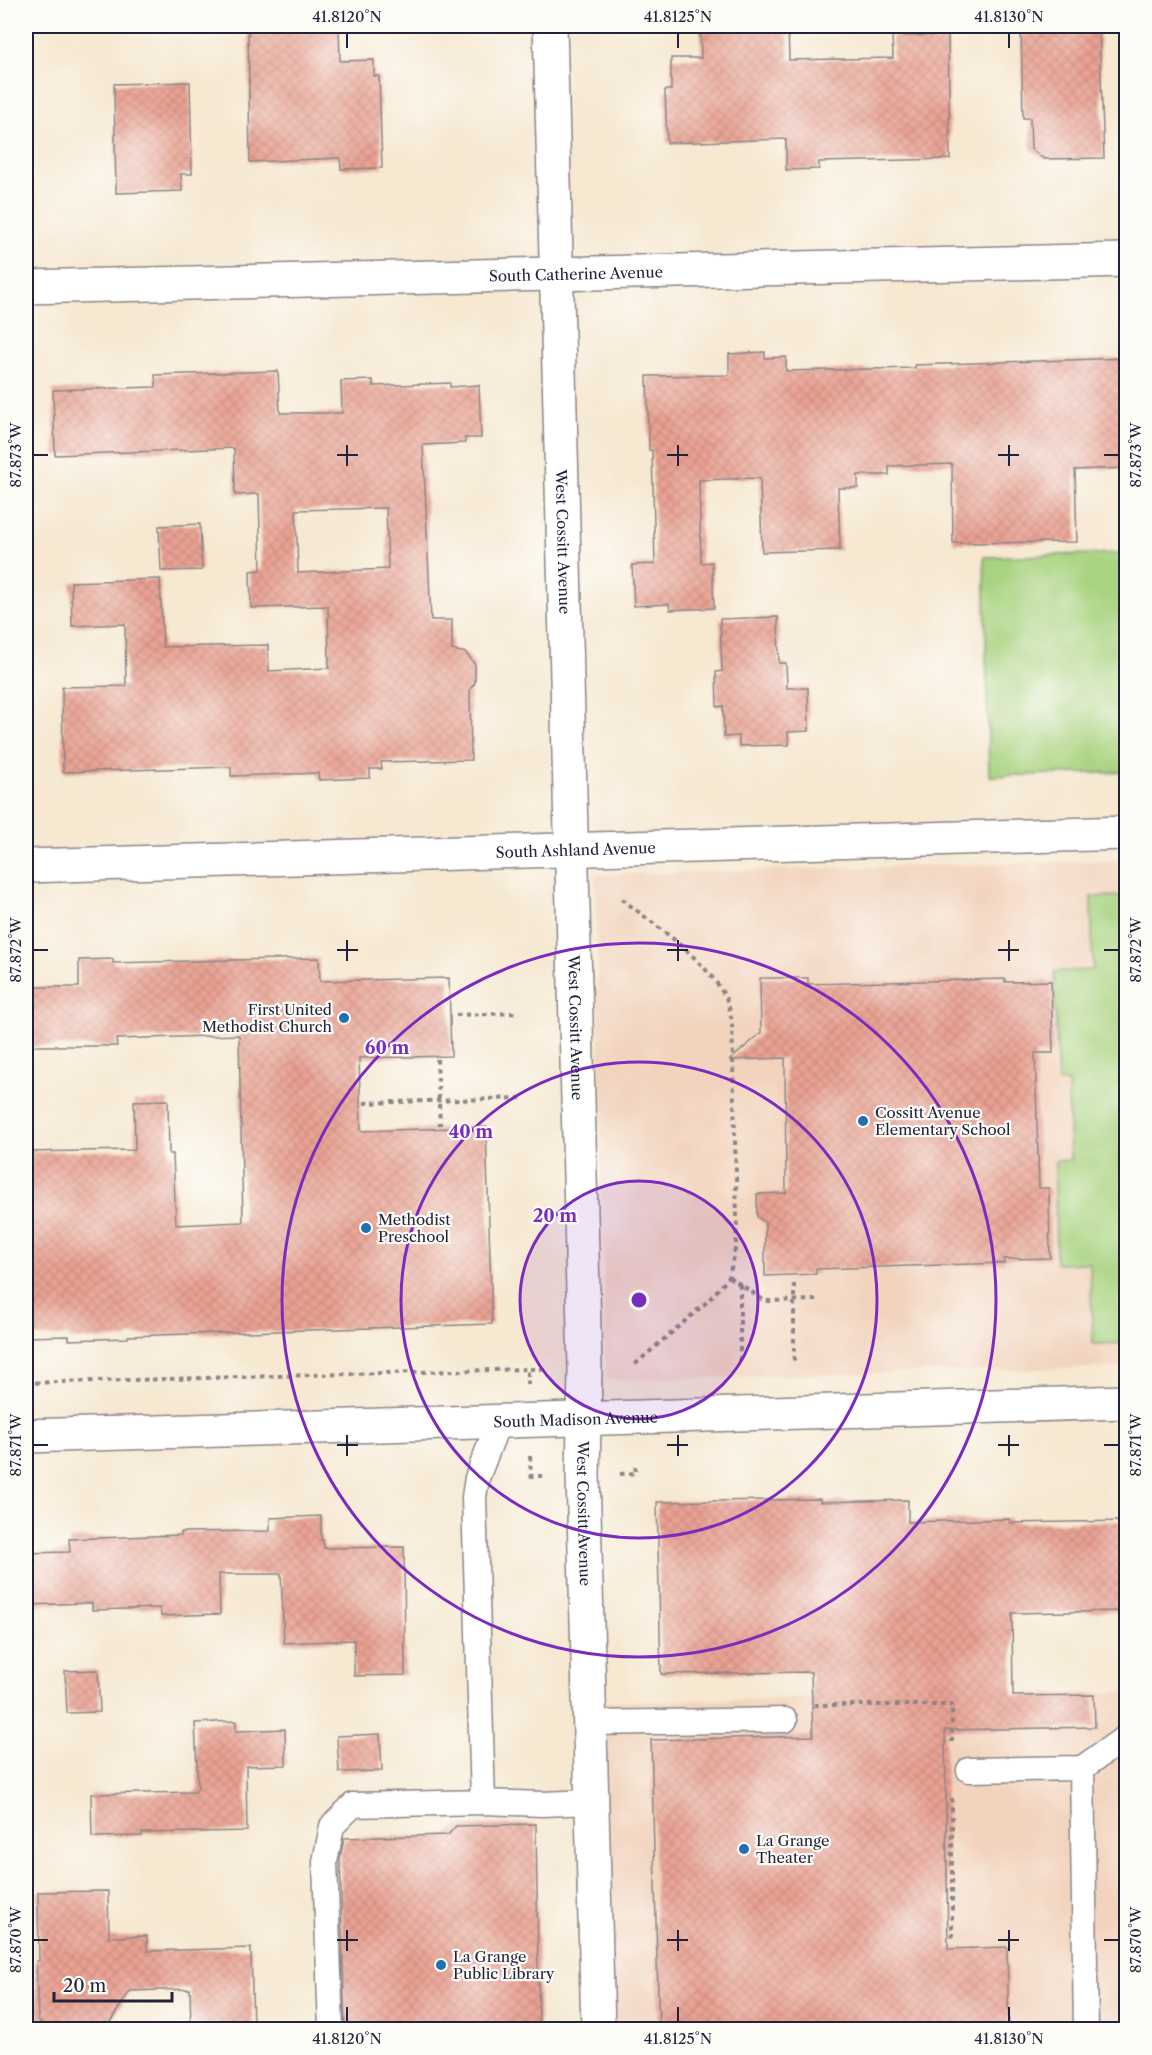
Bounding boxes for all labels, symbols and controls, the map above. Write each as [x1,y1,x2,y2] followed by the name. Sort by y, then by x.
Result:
[312,7,382,26] text: 41.8120°N
[644,7,712,26] text: 41.8125°N
[974,7,1044,26] text: 41.8130°N
[489,262,663,285] street label: South Catherine Avenue
[6,422,25,488] text: 87.873°W
[1126,422,1145,488] text: 87.873°W
[552,468,575,615] street label: West Cossitt Avenue
[495,838,656,861] street label: South Ashland Avenue
[6,917,25,983] text: 87.872°W
[1126,917,1145,983] text: 87.872°W
[565,954,588,1100] street label: West Cossitt Avenue
[202,1000,333,1036] place label: First United Methodist Church
[337,1011,351,1025] marker: First United Methodist Church
[365,1037,409,1059] text: 60 m
[875,1103,1011,1139] place label: Cossitt Avenue Elementary School
[856,1114,870,1128] marker: Cossitt Avenue Elementary School
[449,1121,493,1143] text: 40 m
[533,1205,577,1227] text: 20 m
[378,1210,451,1246] place label: Methodist Preschool
[359,1221,373,1235] marker: Methodist Preschool
[629,1290,649,1310] centre of rings
[493,1407,658,1431] street label: South Madison Avenue
[6,1413,25,1477] text: 87.871°W
[1126,1413,1145,1477] text: 87.871°W
[573,1440,595,1586] street label: West Cossitt Avenue
[756,1831,829,1867] place label: La Grange Theater
[737,1842,751,1856] marker: La Grange Theater
[6,1906,25,1973] text: 87.870°W
[1126,1906,1145,1973] text: 87.870°W
[453,1947,555,1983] place label: La Grange Public Library
[434,1958,448,1972] marker: La Grange Public Library
[54,1965,172,2003] scale bar
[63,1975,107,1997] text: 20 m
[312,2029,382,2048] text: 41.8120°N
[644,2029,712,2048] text: 41.8125°N
[974,2029,1044,2048] text: 41.8130°N

